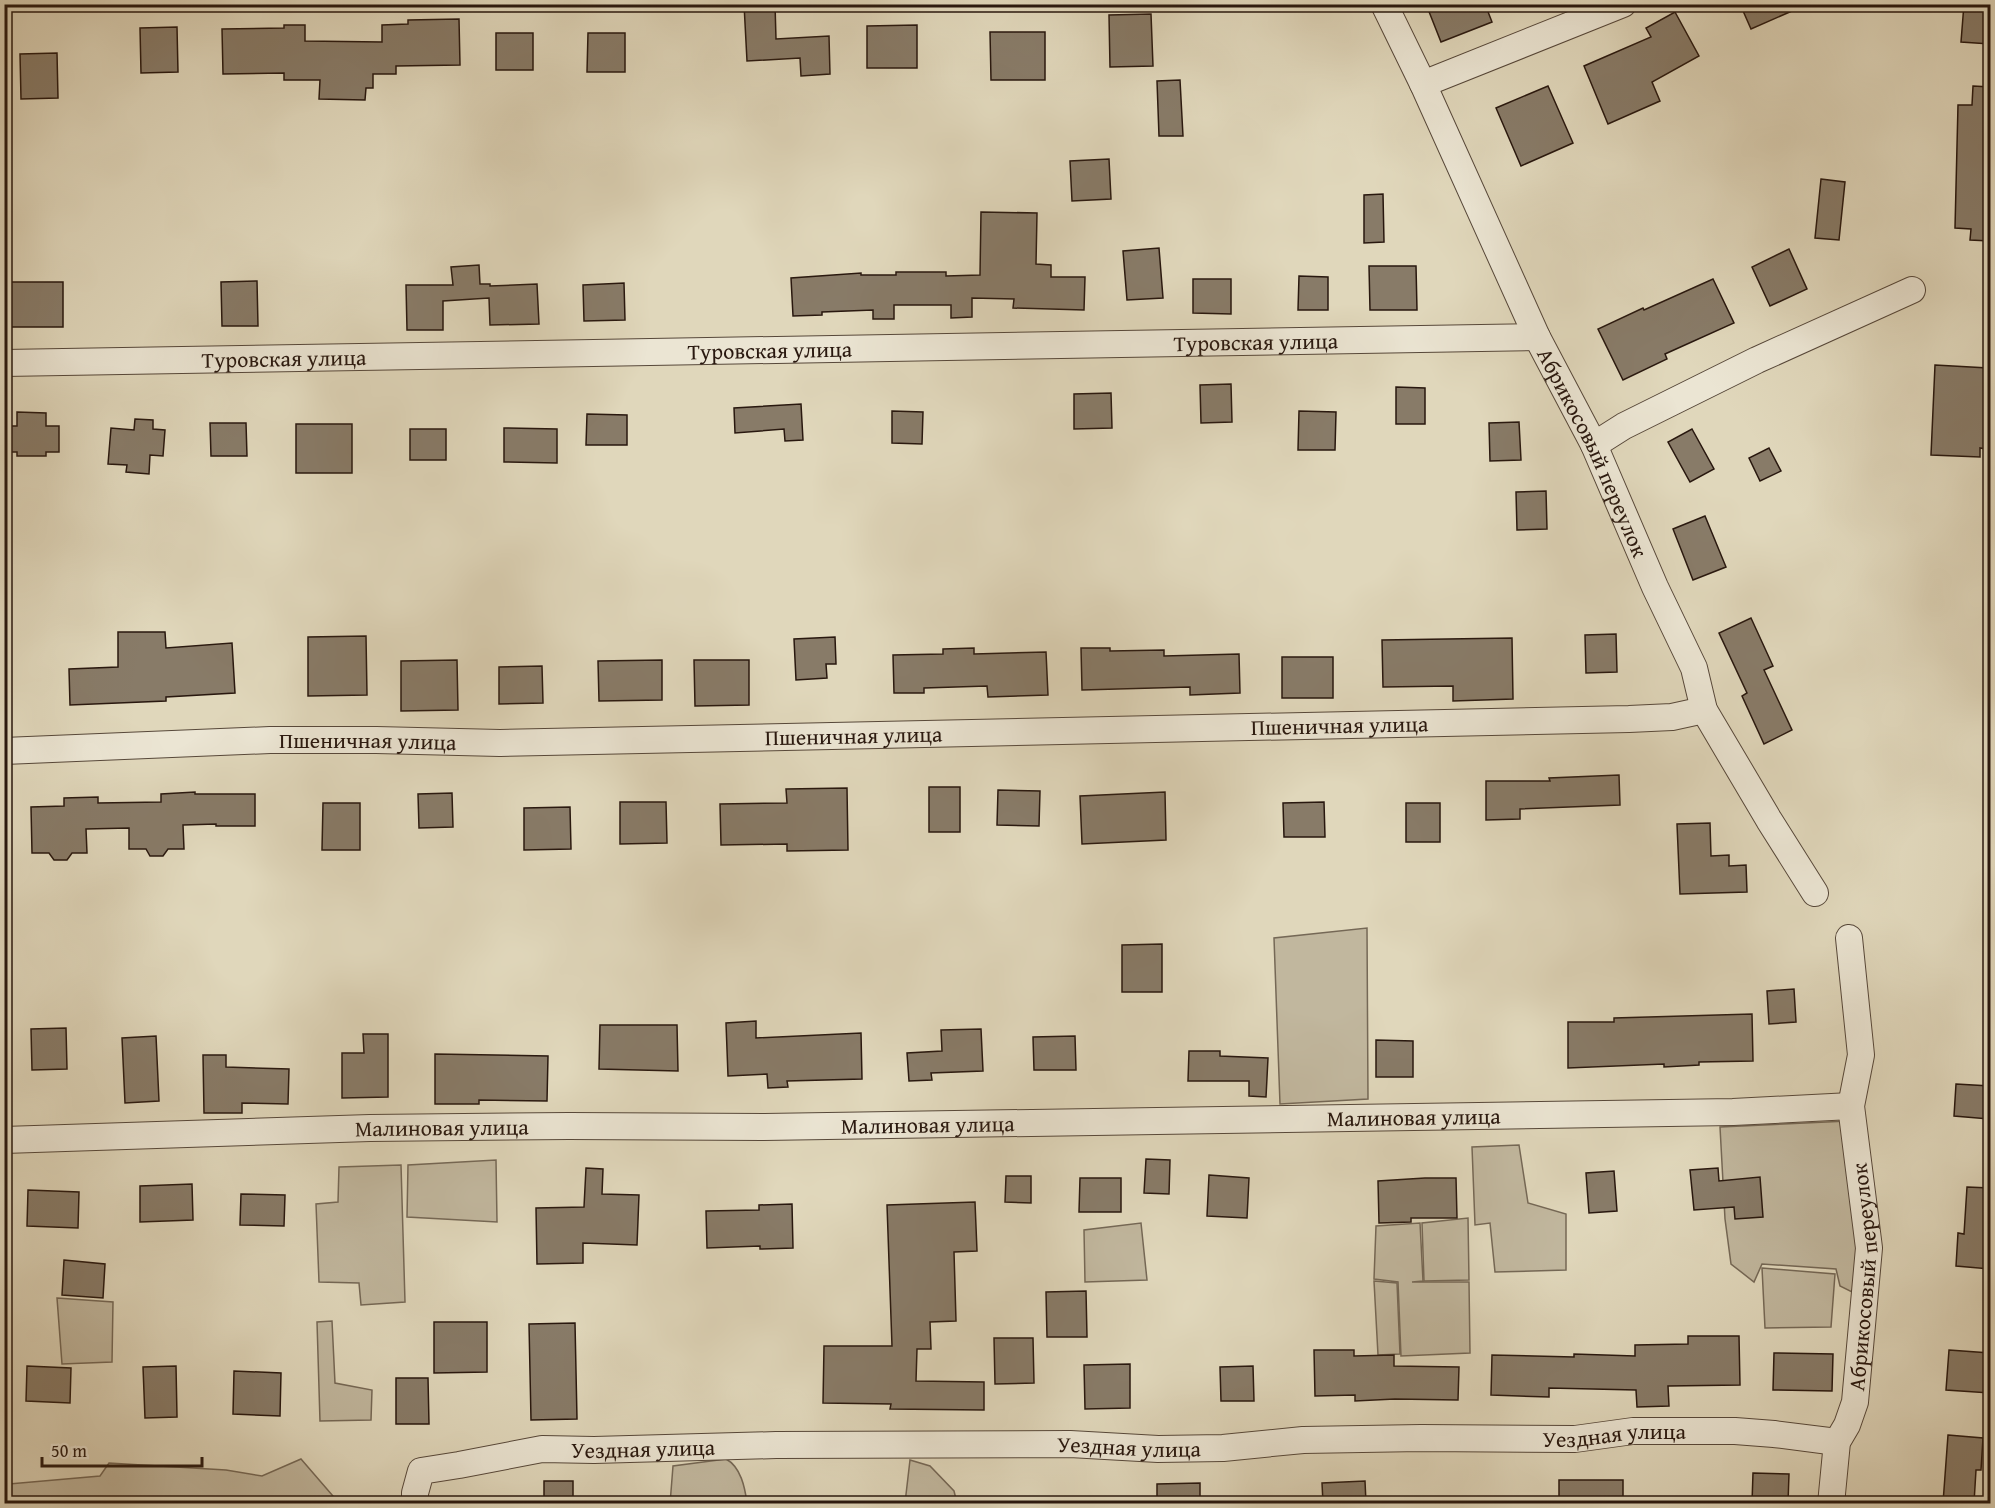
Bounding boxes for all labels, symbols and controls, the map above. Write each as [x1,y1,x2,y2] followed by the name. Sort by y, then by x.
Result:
[1173,324,1339,359] street label: Туровская улица
[687,333,853,367] street label: Туровская улица
[201,341,367,376] street label: Туровская улица
[1530,342,1657,563] street label: Абрикосовый переулок
[1250,707,1429,743] street label: Пшеничная улица
[765,718,943,753] street label: Пшеничная улица
[279,724,457,758] street label: Пшеничная улица
[1327,1100,1501,1134] street label: Малиновая улица
[841,1107,1015,1142] street label: Малиновая улица
[354,1110,529,1144] street label: Малиновая улица
[1840,1161,1886,1392] street label: Абрикосовый переулок
[1542,1414,1686,1455] street label: Уездная улица
[1057,1428,1202,1465] street label: Уездная улица
[42,1430,202,1468] scale bar
[571,1431,716,1466] street label: Уездная улица
[51,1437,87,1464] text: 50 m

